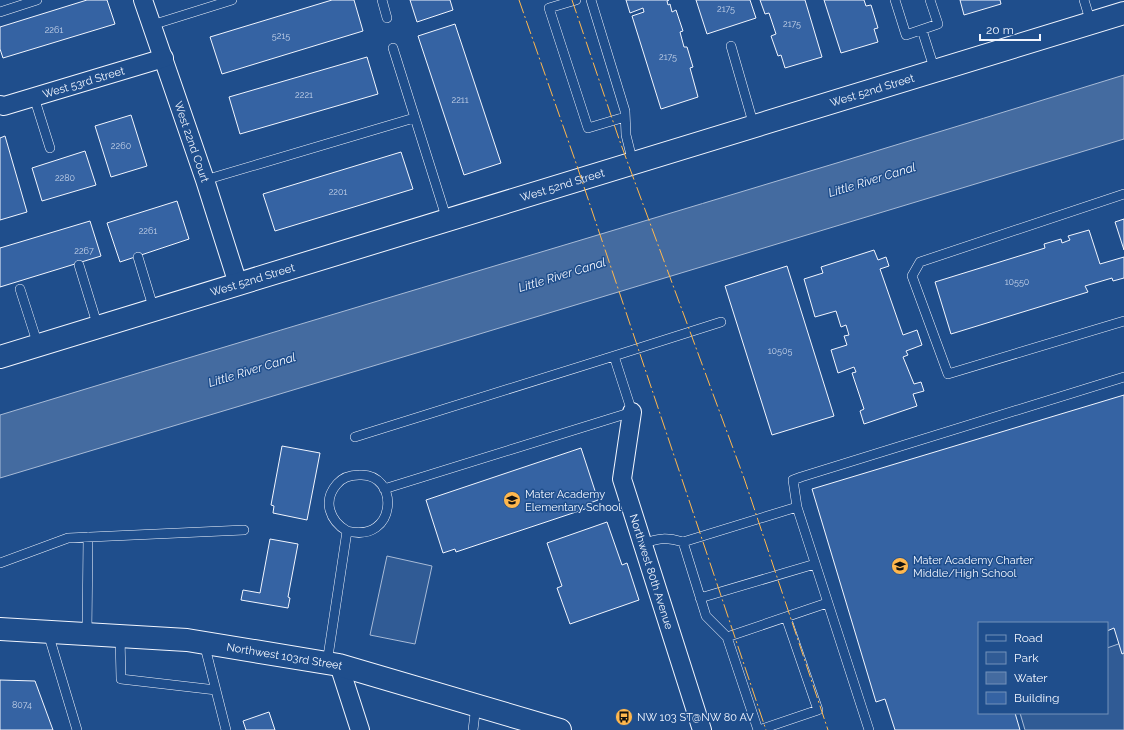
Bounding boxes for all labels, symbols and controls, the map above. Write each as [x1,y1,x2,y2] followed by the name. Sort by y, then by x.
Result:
[717,4,735,14] house number: 2175
[980,16,1040,42] scale bar
[783,19,801,29] house number: 2175
[986,23,1014,37] text: 20 m
[45,25,63,35] house number: 2261
[272,31,290,41] house number: 5215
[659,52,677,62] house number: 2175
[41,64,126,101] street label: West 53rd Street
[828,71,916,109] street label: West 52nd Street
[295,90,313,100] house number: 2221
[451,95,469,105] house number: 2211
[172,100,212,184] street label: West 22nd Court
[111,141,132,151] house number: 2260
[827,160,917,200] water label: Little River Canal
[519,166,606,204] street label: West 52nd Street
[55,173,76,183] house number: 2280
[329,187,348,197] house number: 2201
[139,226,157,236] house number: 2261
[74,246,94,256] house number: 2267
[517,255,607,295] water label: Little River Canal
[209,261,296,299] street label: West 52nd Street
[1005,277,1030,287] house number: 10550
[768,346,792,356] house number: 10505
[207,350,297,390] water label: Little River Canal
[525,488,621,514] place label: Mater Academy Elementary School
[502,490,522,510] school or university icon: Mater Academy Elementary School
[627,512,676,631] street label: Northwest 80th Avenue
[913,554,1034,580] place label: Mater Academy Charter Middle/High School
[890,556,910,576] school or university icon: Mater Academy Charter Middle/High School
[978,622,1108,714] legend
[1014,631,1043,645] text: Road
[226,640,344,672] street label: Northwest 103rd Street
[1014,651,1039,665] text: Park
[1014,671,1048,685] text: Water
[1014,691,1060,705] text: Building
[12,700,32,710] house number: 8074
[614,707,634,727] bus stop icon: NW 103 ST@NW 80 AV
[637,711,754,724] place label: NW 103 ST@NW 80 AV

